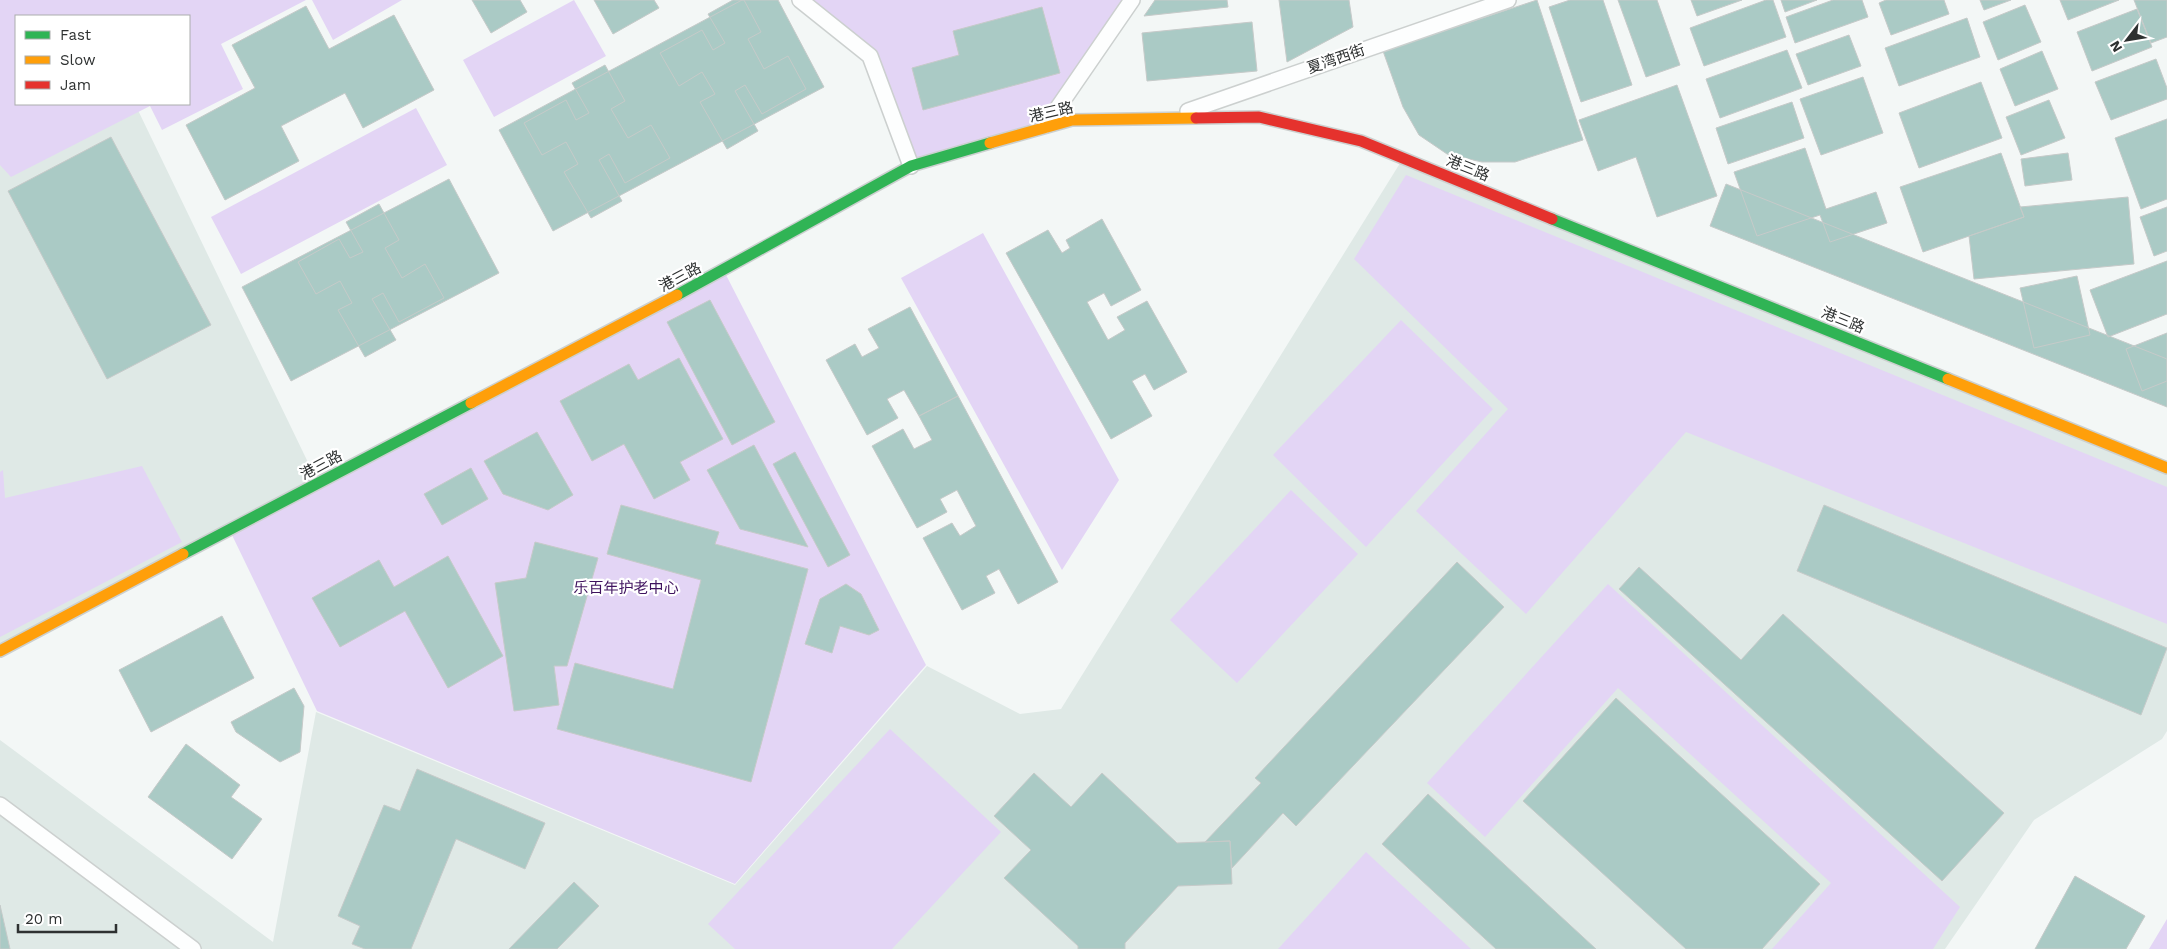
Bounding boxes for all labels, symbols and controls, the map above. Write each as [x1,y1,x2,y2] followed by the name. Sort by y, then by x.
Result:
[15,15,190,105] legend
[2102,15,2152,65] north arrow
[60,26,92,44] text: Fast
[2106,38,2125,55] text: N
[1305,41,1367,77] street label: 夏湾西街
[60,51,96,69] text: Slow
[60,76,91,94] text: Jam
[1027,98,1075,126] street label: 港三路
[1444,151,1492,185] street label: 港三路
[656,258,704,296] street label: 港三路
[1819,303,1867,337] street label: 港三路
[297,446,345,484] street label: 港三路
[573,579,679,597] park label: 乐百年护老中心
[18,902,115,934] scale bar
[25,910,63,928] text: 20 m

